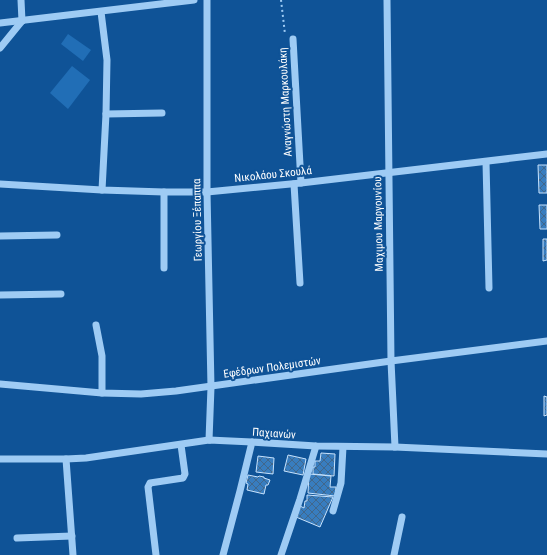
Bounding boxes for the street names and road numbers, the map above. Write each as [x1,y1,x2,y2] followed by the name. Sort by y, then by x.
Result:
[276,47,295,157] street label: Αναγνώστη Μαρκουλάκη
[234,164,313,185] street label: Νικολάου Σκουλά
[371,176,386,272] street label: Μαχιμου Mαργουνίου
[190,178,205,262] street label: Γεωργίου Ξέπαππα
[223,354,322,381] street label: Εφέδρων Πολεμιστών
[252,425,296,442] street label: Παχιανών

